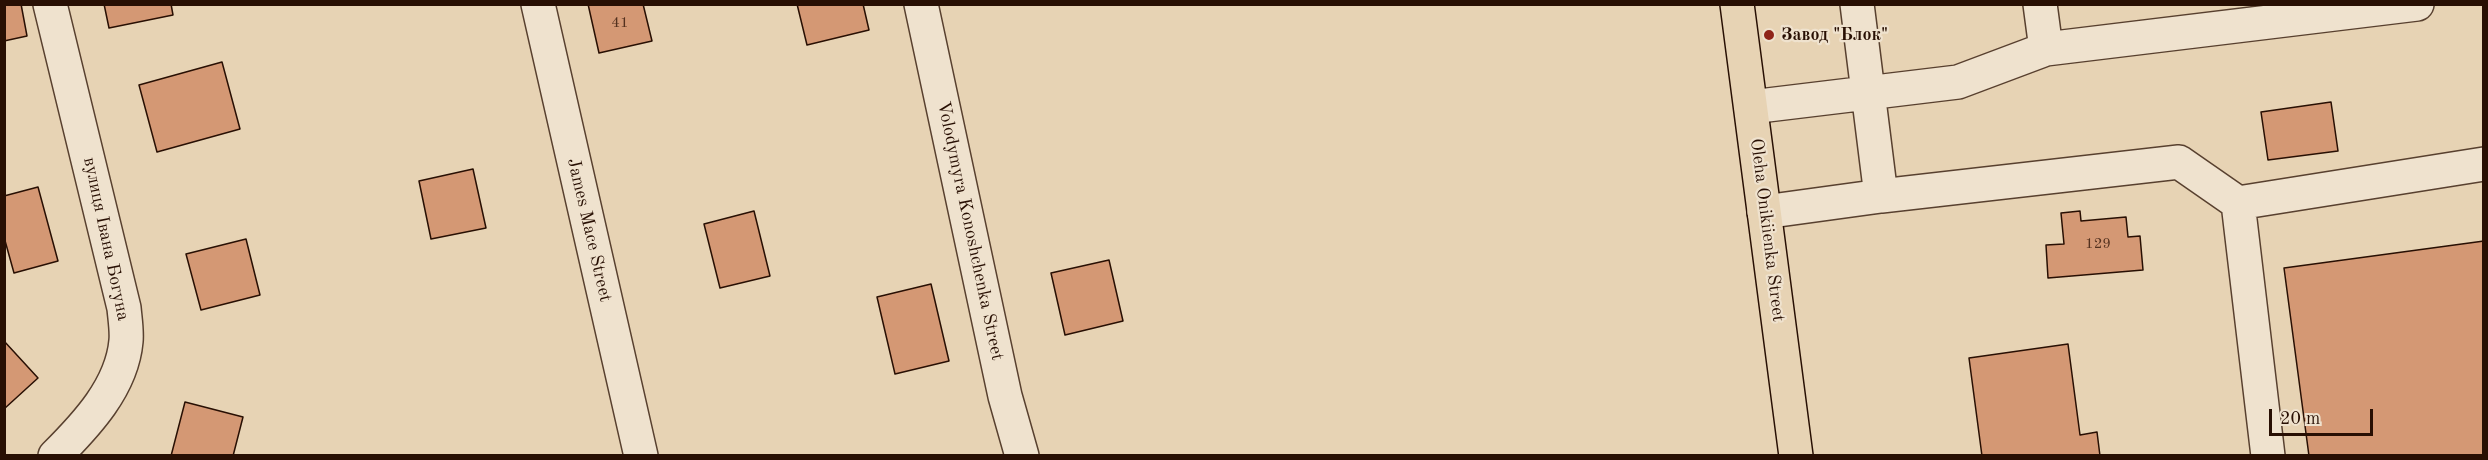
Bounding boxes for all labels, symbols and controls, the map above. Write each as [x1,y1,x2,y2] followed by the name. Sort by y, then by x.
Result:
[611,14,629,32] house number: 41
[1781,24,1888,46] place label: Завод "Блок"
[1762,28,1776,42] marker: Завод "Блок"
[932,99,1008,363] street label: Volodymyra Konoshchenka Street
[1745,137,1789,323] street label: Oleha Onikiienka Street
[78,155,134,323] street label: вулиця Івана Богуна
[562,156,616,304] street label: James Mace Street
[2085,235,2111,253] house number: 129
[2272,397,2376,435] scale bar
[2280,410,2320,428] text: 20 m

